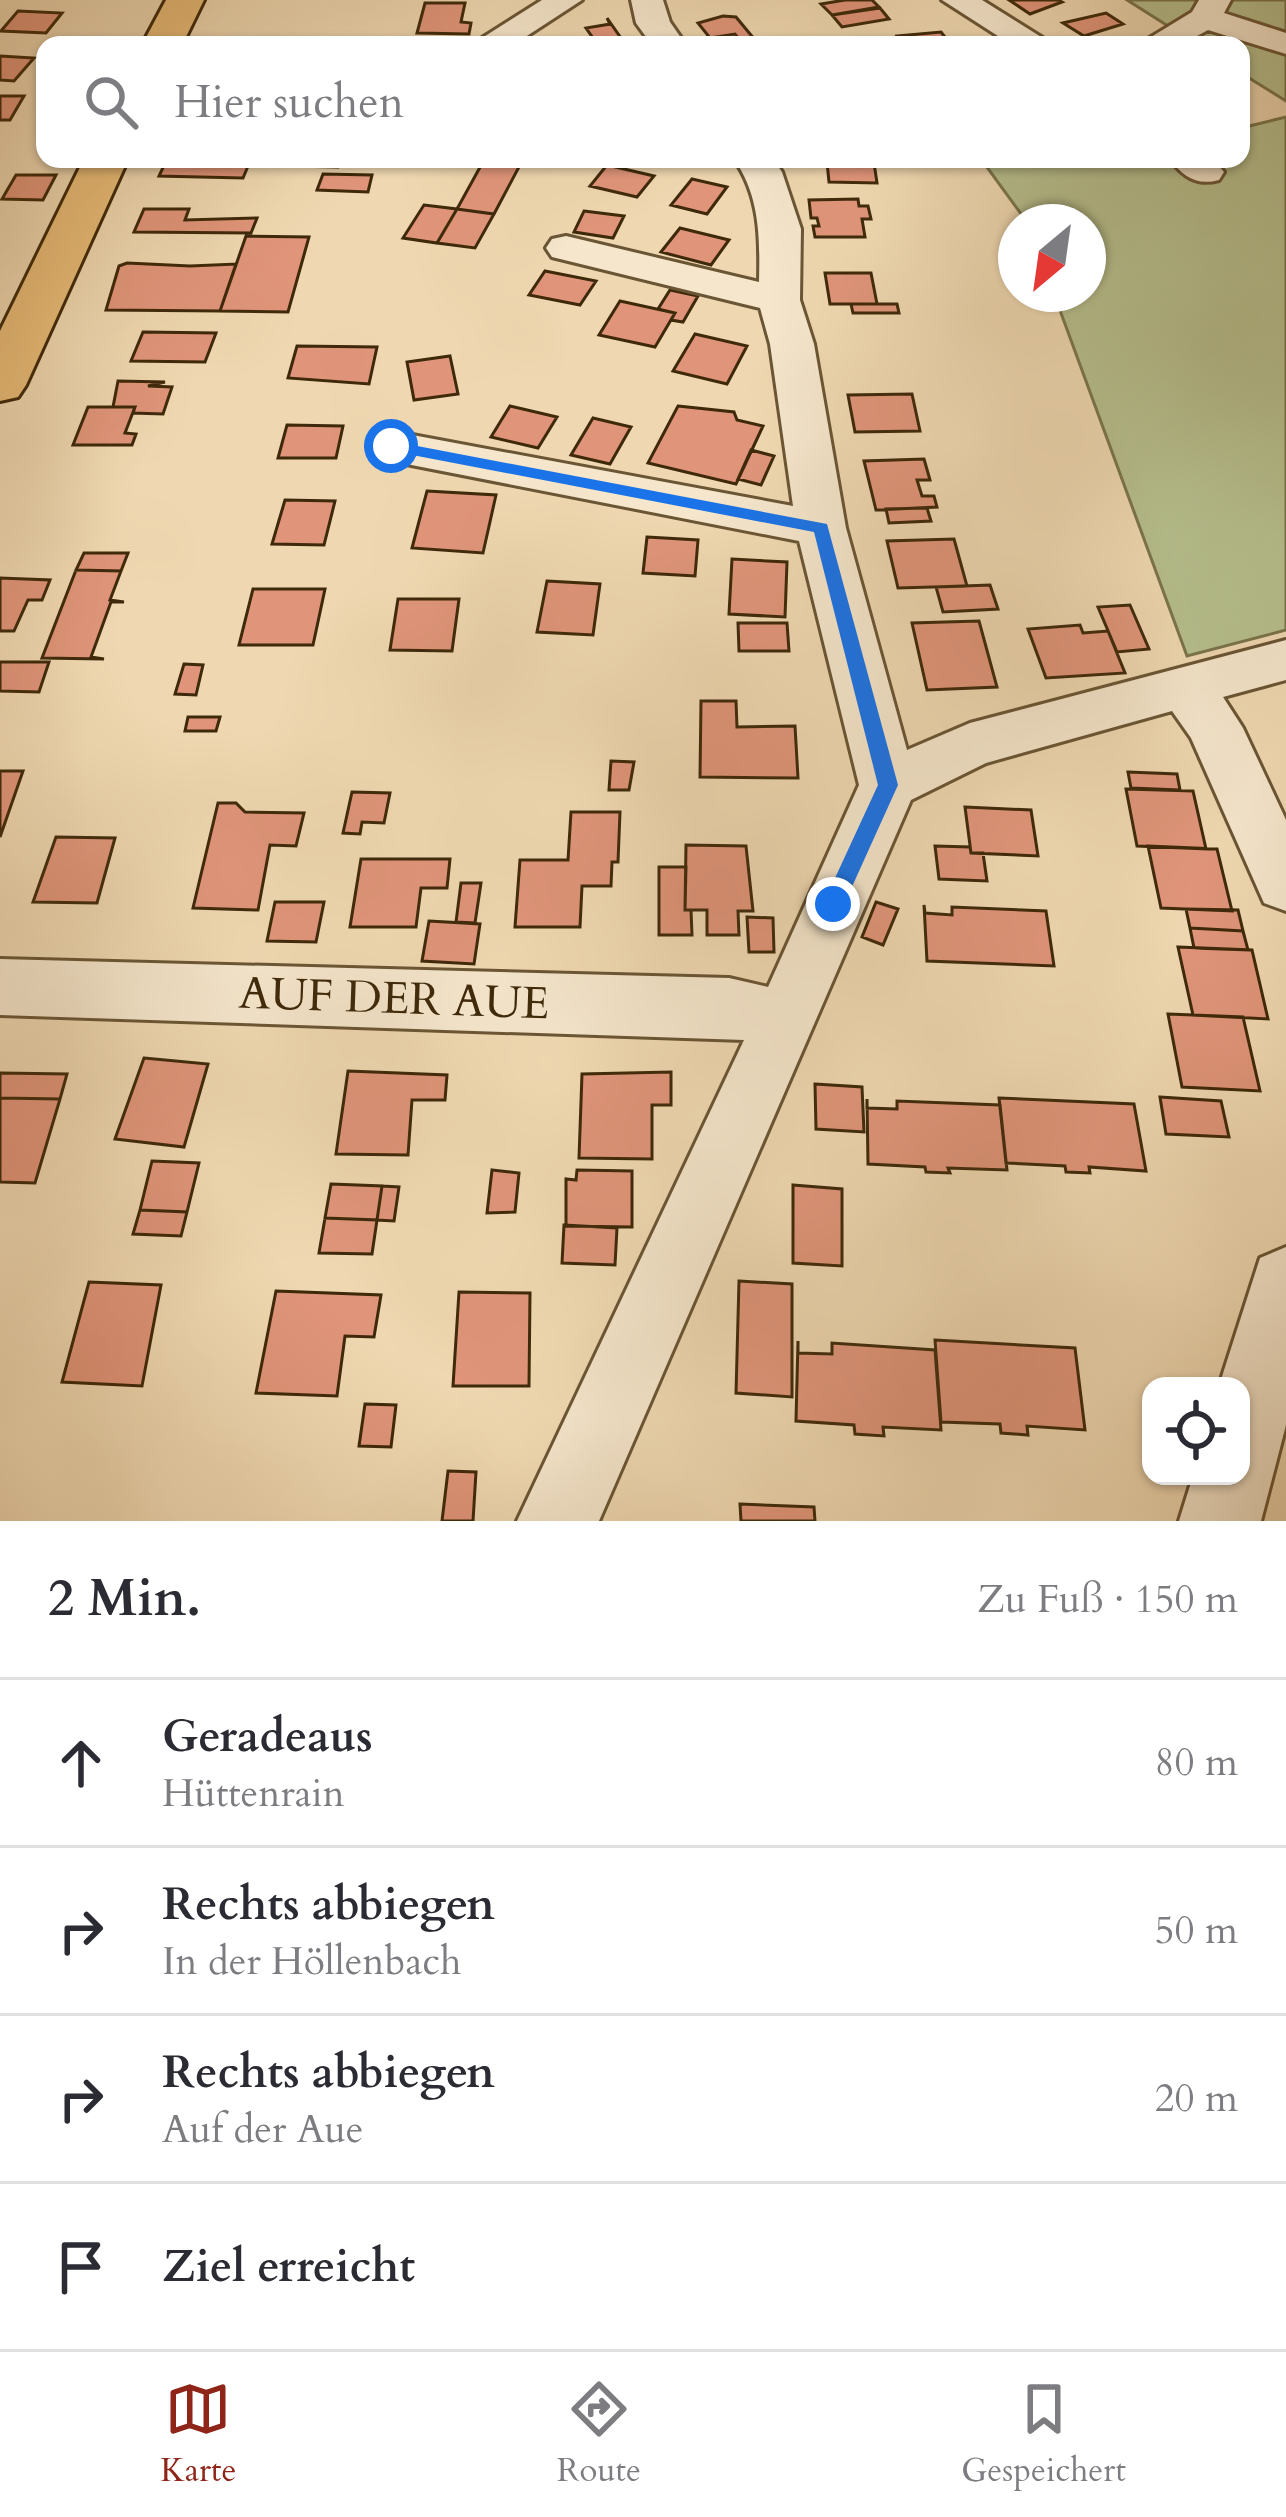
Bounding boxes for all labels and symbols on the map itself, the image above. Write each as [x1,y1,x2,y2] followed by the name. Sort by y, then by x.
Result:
[998,204,1106,312] north arrow
[364,419,418,473] route start
[806,877,860,931] route end
[238,963,550,1034] street label: AUF DER AUE

